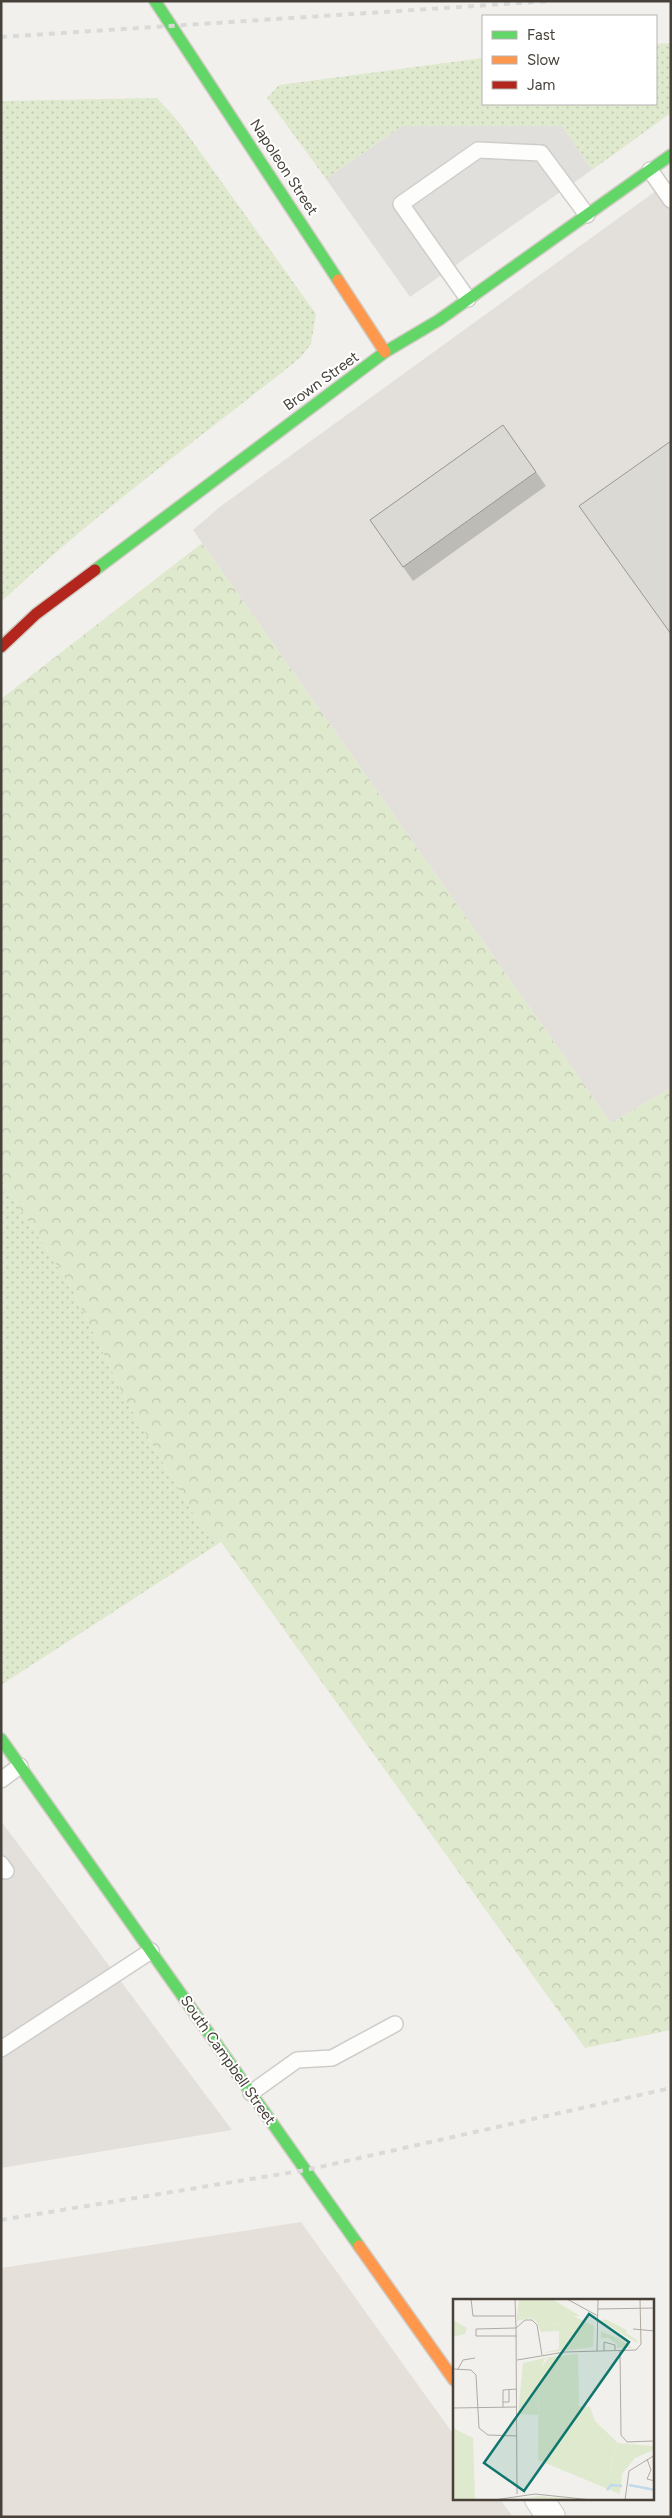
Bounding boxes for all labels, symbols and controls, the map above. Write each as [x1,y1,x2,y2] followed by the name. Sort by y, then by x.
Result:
[482,15,657,105] legend
[527,26,556,44] text: Fast
[527,51,560,69] text: Slow
[527,76,555,94] text: Jam
[246,116,322,219] street label: Napoleon Street
[280,347,362,414] street label: Brown Street
[177,1992,280,2128] street label: South Campbell Street
[453,2299,654,2500] inset map

